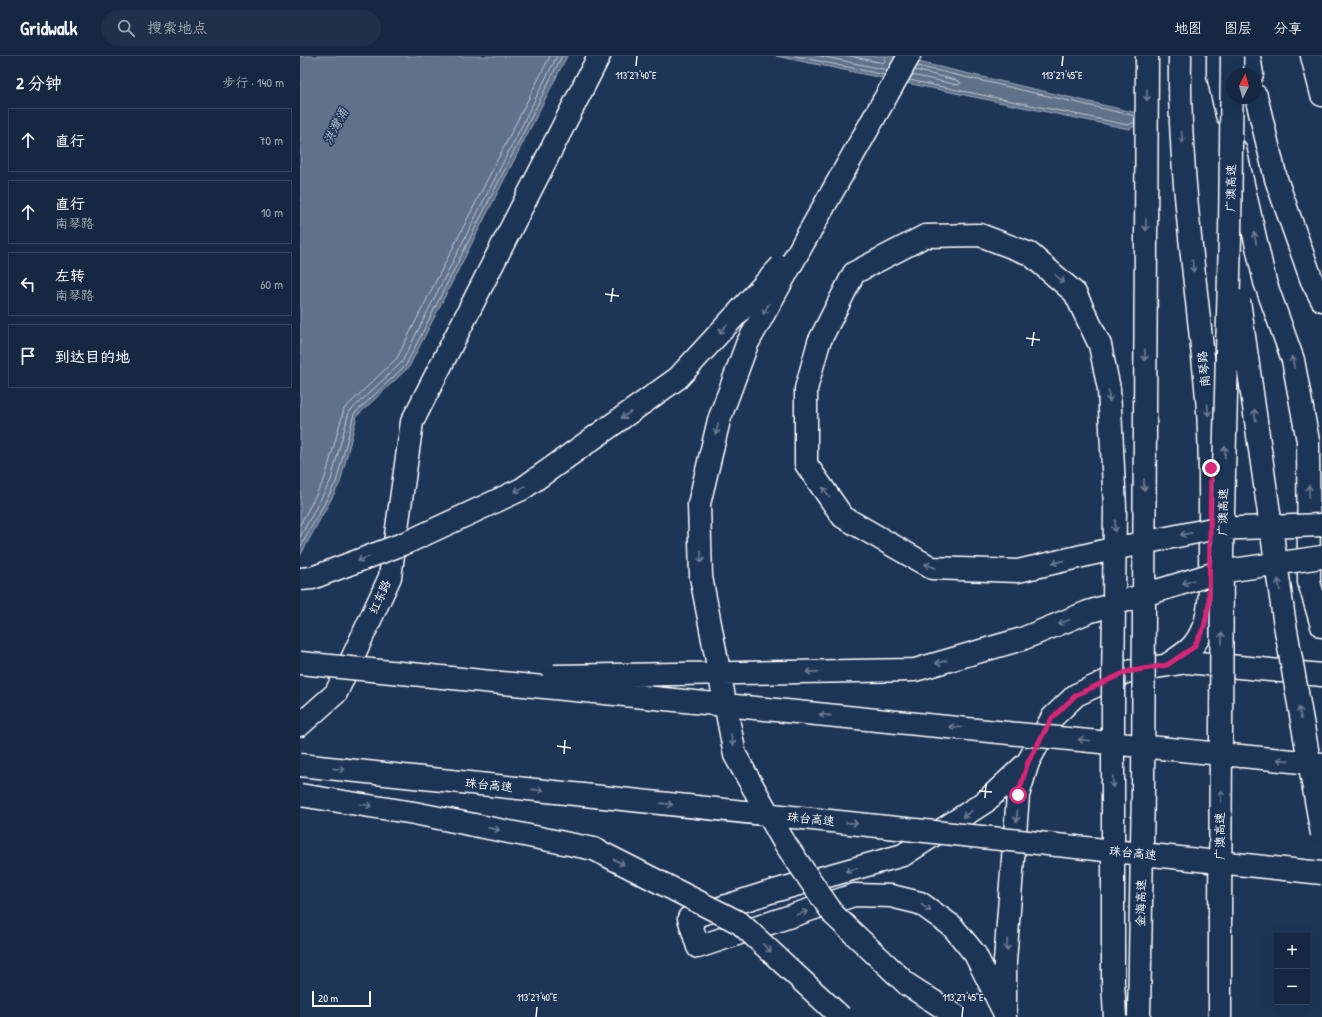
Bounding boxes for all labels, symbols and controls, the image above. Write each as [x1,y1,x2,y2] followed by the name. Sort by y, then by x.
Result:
[101,10,381,46] search box
[20,15,77,41] text: Gridwalk
[115,17,137,39] icon: search
[147,17,207,38] text: 搜索地点
[1174,18,1202,37] text: 地图
[1224,18,1252,37] text: 图层
[1274,18,1302,37] text: 分享
[1226,68,1262,104] north arrow
[615,69,657,82] text: 113°27'40"E
[1042,69,1083,82] text: 113°27'45"E
[16,71,62,94] text: 2 分钟
[222,73,284,91] text: 步行 · 140 m
[1143,88,1151,101] one-way arrow
[318,104,352,147] water label: 洪灣涌
[17,129,39,151] icon: ahead
[55,130,85,151] text: 直行
[1179,130,1186,143] one-way arrow
[259,131,283,149] text: 70 m
[1222,164,1239,212] street label: 广澳高速
[55,193,85,214] text: 直行
[17,201,39,223] icon: ahead
[261,203,283,221] text: 10 m
[55,214,94,232] text: 南琴路
[1142,218,1150,231] one-way arrow
[1251,232,1259,245] one-way arrow
[1189,260,1196,273] one-way arrow
[55,265,85,286] text: 左转
[17,273,39,295] icon: left
[260,275,283,293] text: 60 m
[1054,275,1065,284] one-way arrow
[55,286,94,304] text: 南琴路
[762,303,770,315] one-way arrow
[718,324,728,334] one-way arrow
[17,345,39,367] icon: arrive
[55,346,130,367] text: 到达目的地
[1141,348,1149,361] one-way arrow
[1193,350,1214,388] street label: 南琴路
[1289,356,1296,369] one-way arrow
[1105,389,1113,402] one-way arrow
[1204,403,1212,416] one-way arrow
[1251,409,1259,422] one-way arrow
[621,411,632,419] one-way arrow
[713,422,721,435] one-way arrow
[1221,446,1229,459] one-way arrow
[1202,459,1220,477] route end
[1140,478,1148,491] one-way arrow
[1305,485,1312,498] one-way arrow
[514,486,526,494] one-way arrow
[822,487,830,498] one-way arrow
[1214,488,1231,536] street label: 广澳高速
[1111,519,1119,532] one-way arrow
[1179,531,1192,539] one-way arrow
[697,550,705,563] one-way arrow
[356,556,369,563] one-way arrow
[1052,558,1065,566] one-way arrow
[925,561,937,569] one-way arrow
[364,577,395,617] street label: 红东路
[1181,579,1194,586] one-way arrow
[1275,579,1283,592] one-way arrow
[1059,619,1071,627] one-way arrow
[1218,632,1226,645] one-way arrow
[934,659,947,666] one-way arrow
[806,668,819,675] one-way arrow
[1296,707,1304,720] one-way arrow
[819,711,832,718] one-way arrow
[949,724,962,731] one-way arrow
[729,733,737,746] one-way arrow
[1078,737,1091,744] one-way arrow
[1277,756,1290,764] one-way arrow
[332,765,345,773] one-way arrow
[464,774,514,795] street label: 珠台高速
[1109,775,1117,788] one-way arrow
[531,786,544,794] one-way arrow
[1009,786,1027,804] route start
[1217,790,1225,803] one-way arrow
[660,800,673,807] one-way arrow
[359,801,372,809] one-way arrow
[786,808,836,829] street label: 珠台高速
[1013,809,1020,822] one-way arrow
[962,810,973,818] one-way arrow
[1211,812,1228,860] street label: 广澳高速
[845,820,858,827] one-way arrow
[487,826,500,834] one-way arrow
[1108,842,1158,863] street label: 珠台高速
[613,859,625,866] one-way arrow
[845,867,858,874] one-way arrow
[1132,879,1149,927] street label: 金海高速
[921,904,932,912] one-way arrow
[795,909,808,916] one-way arrow
[1274,933,1310,1005] map controls
[1274,933,1310,969] button: +
[1003,939,1010,952] one-way arrow
[761,943,771,952] one-way arrow
[1274,969,1310,1005] button: −
[312,989,371,1008] scale bar
[318,991,338,1005] text: 20 m
[516,991,558,1004] text: 113°27'40"E
[943,991,984,1004] text: 113°27'45"E

